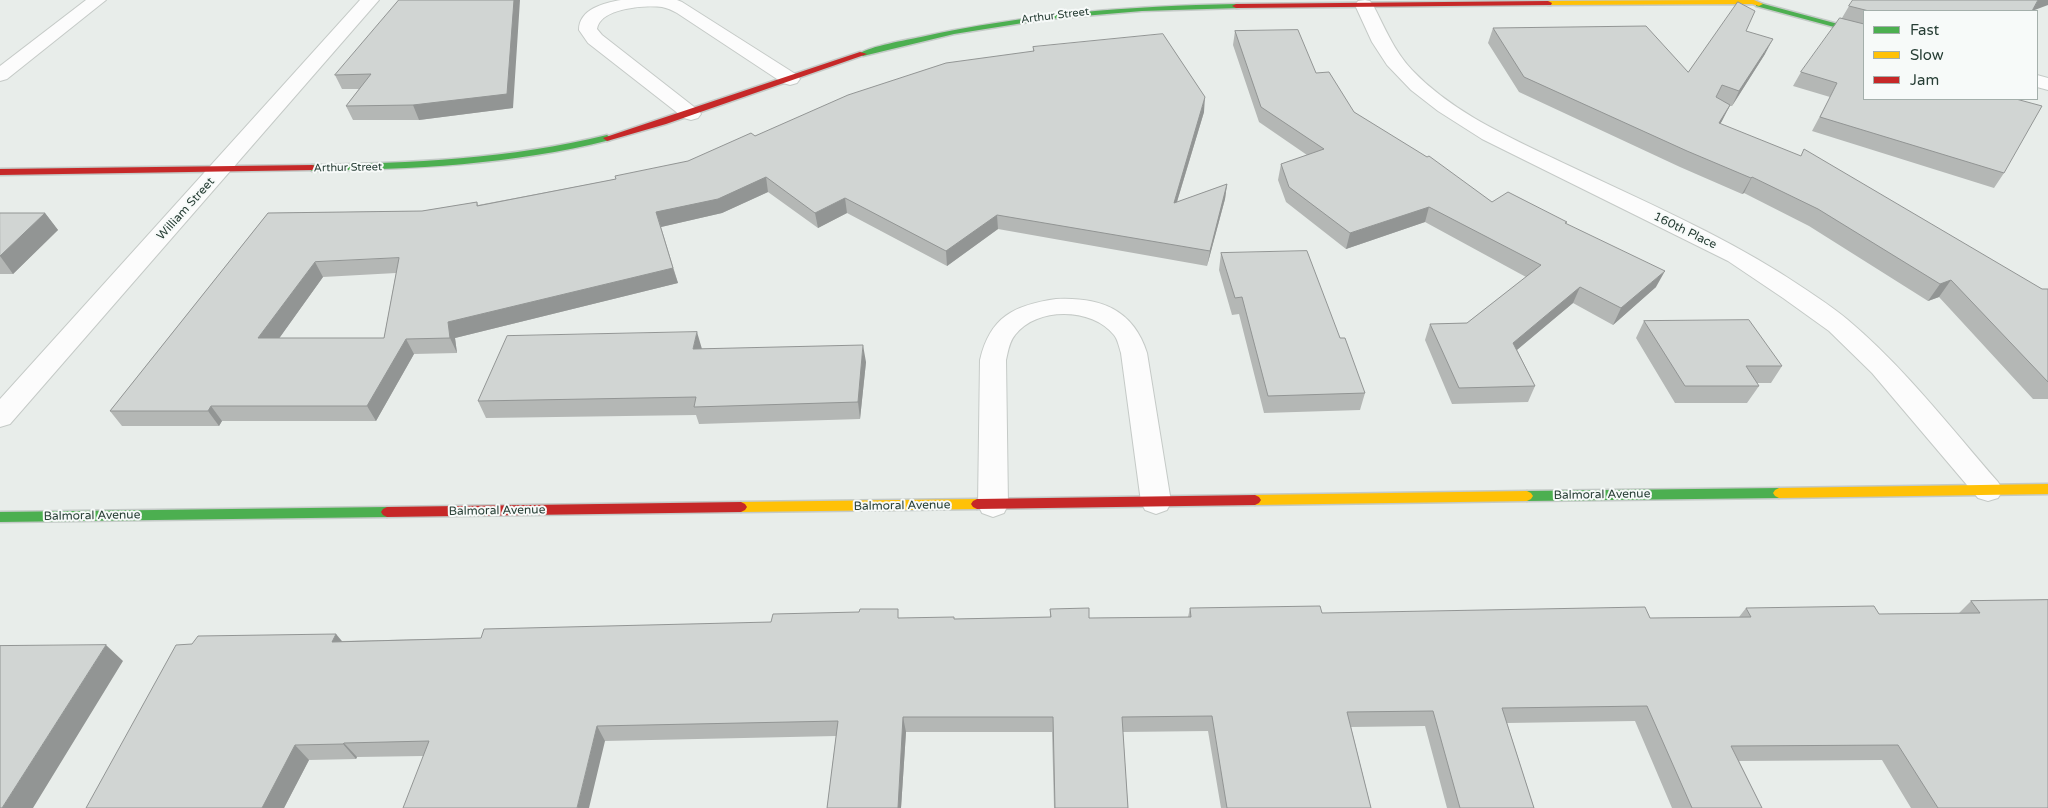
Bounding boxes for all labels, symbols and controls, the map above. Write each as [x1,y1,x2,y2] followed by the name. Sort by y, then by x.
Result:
[1020,5,1090,27] street label: Arthur Street
[1863,10,2038,100] legend
[1910,21,1939,39] text: Fast
[1910,46,1944,64] text: Slow
[1910,71,1939,89] text: Jam
[314,161,382,175] street label: Arthur Street
[154,175,218,243] street label: William Street
[1651,210,1719,252] street label: 160th Place
[1554,487,1650,503] street label: Balmoral Avenue
[854,498,950,514] street label: Balmoral Avenue
[449,503,545,519] street label: Balmoral Avenue
[44,508,140,524] street label: Balmoral Avenue

